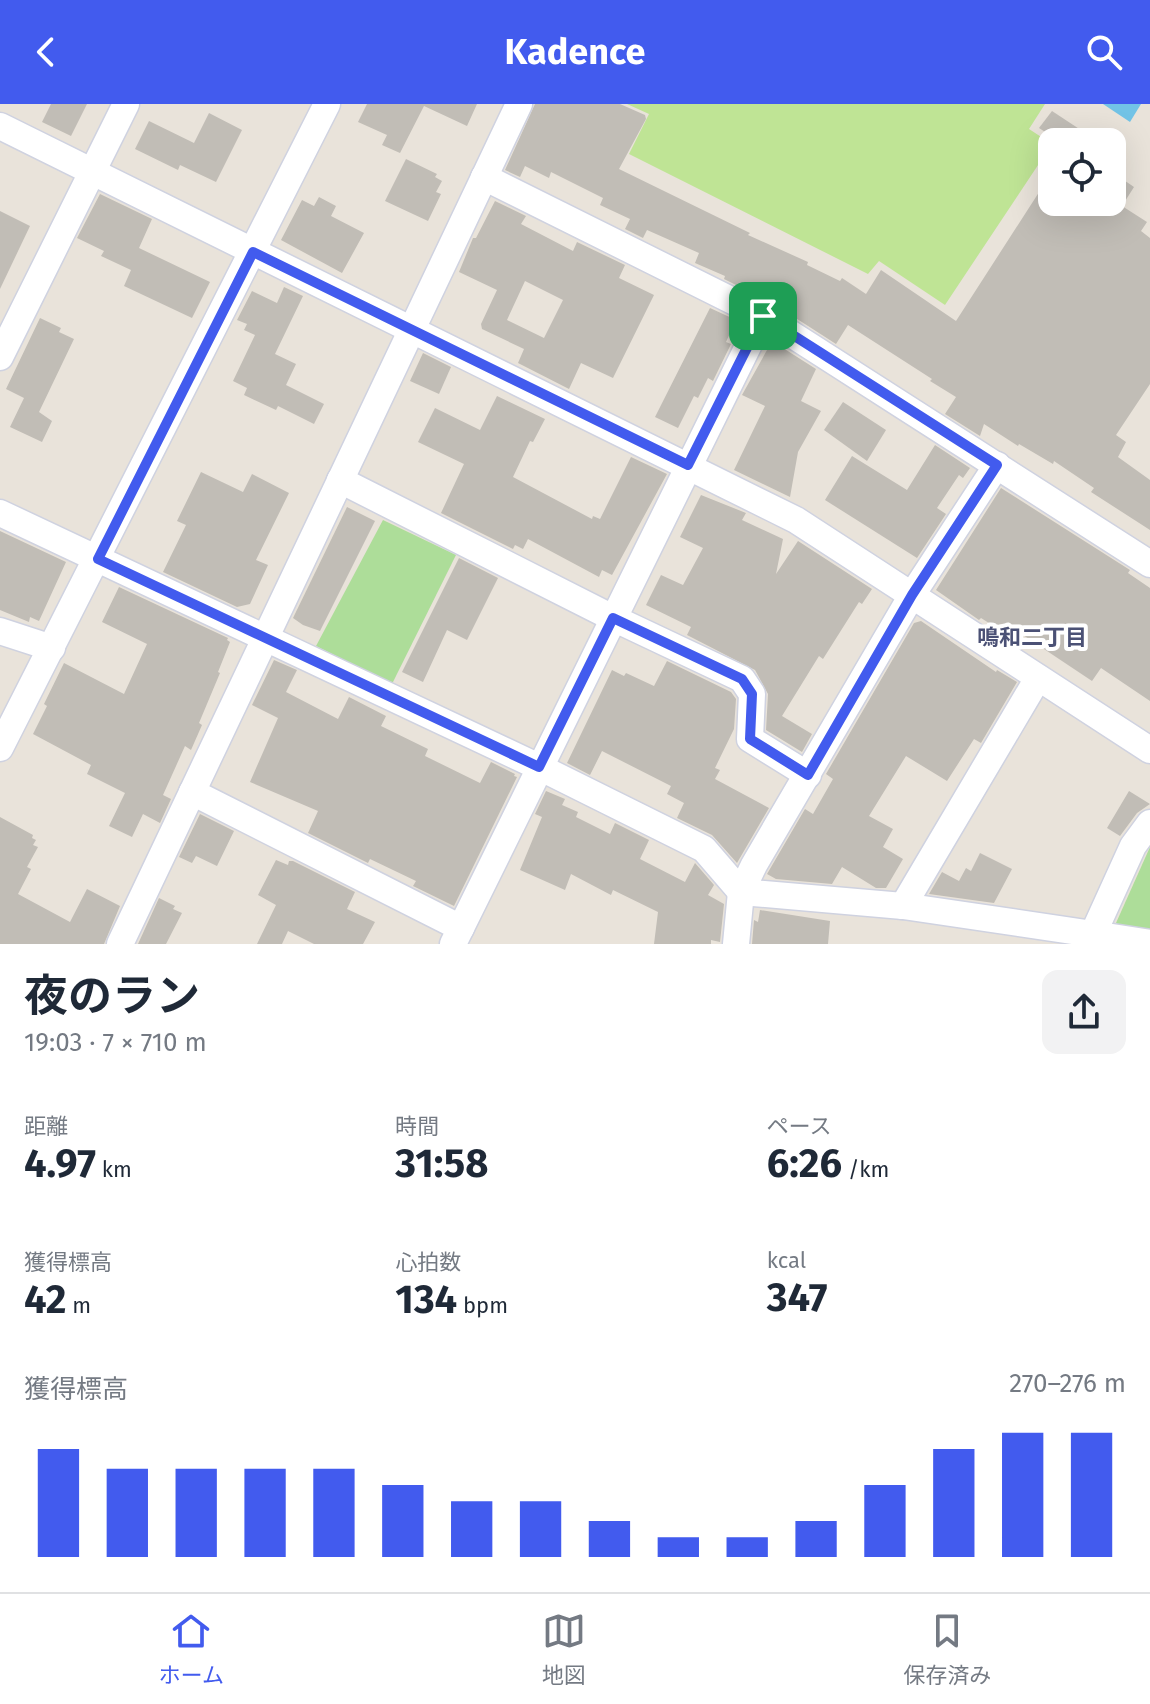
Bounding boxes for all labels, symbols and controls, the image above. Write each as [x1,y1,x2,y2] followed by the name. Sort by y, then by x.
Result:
[24,30,68,74] icon: back
[505,30,645,74] text: Kadence
[1082,30,1126,74] icon: search
[1038,128,1126,216] map controls
[1038,128,1126,216] button: locate
[729,282,797,350] pin
[741,294,785,338] icon: arrive
[977,624,1087,651] district label: 鳴和二丁目
[24,970,200,1023] text: 夜のラン
[1042,970,1126,1054] button: share
[24,1027,207,1058] text: 19:03 · 7 × 710 m
[24,1113,68,1140] text: 距離
[395,1113,439,1140] text: 時間
[767,1113,832,1140] text: ペース
[24,1140,96,1188] text: 4.97
[395,1140,488,1188] text: 31:58
[767,1140,842,1188] text: 6:26
[96,1156,132,1183] text: km
[842,1156,889,1183] text: /km
[767,1247,806,1274] text: kcal
[24,1249,112,1276] text: 獲得標高
[395,1249,461,1276] text: 心拍数
[767,1274,828,1322] text: 347
[24,1276,66,1324] text: 42
[395,1276,457,1324] text: 134
[66,1292,91,1319] text: m
[457,1292,508,1319] text: bpm
[1009,1368,1126,1399] text: 270–276 m
[24,1374,128,1405] text: 獲得標高
[159,1609,224,1689] tab: ホーム
[542,1609,586,1689] tab: 地図
[903,1609,991,1689] tab: 保存済み

